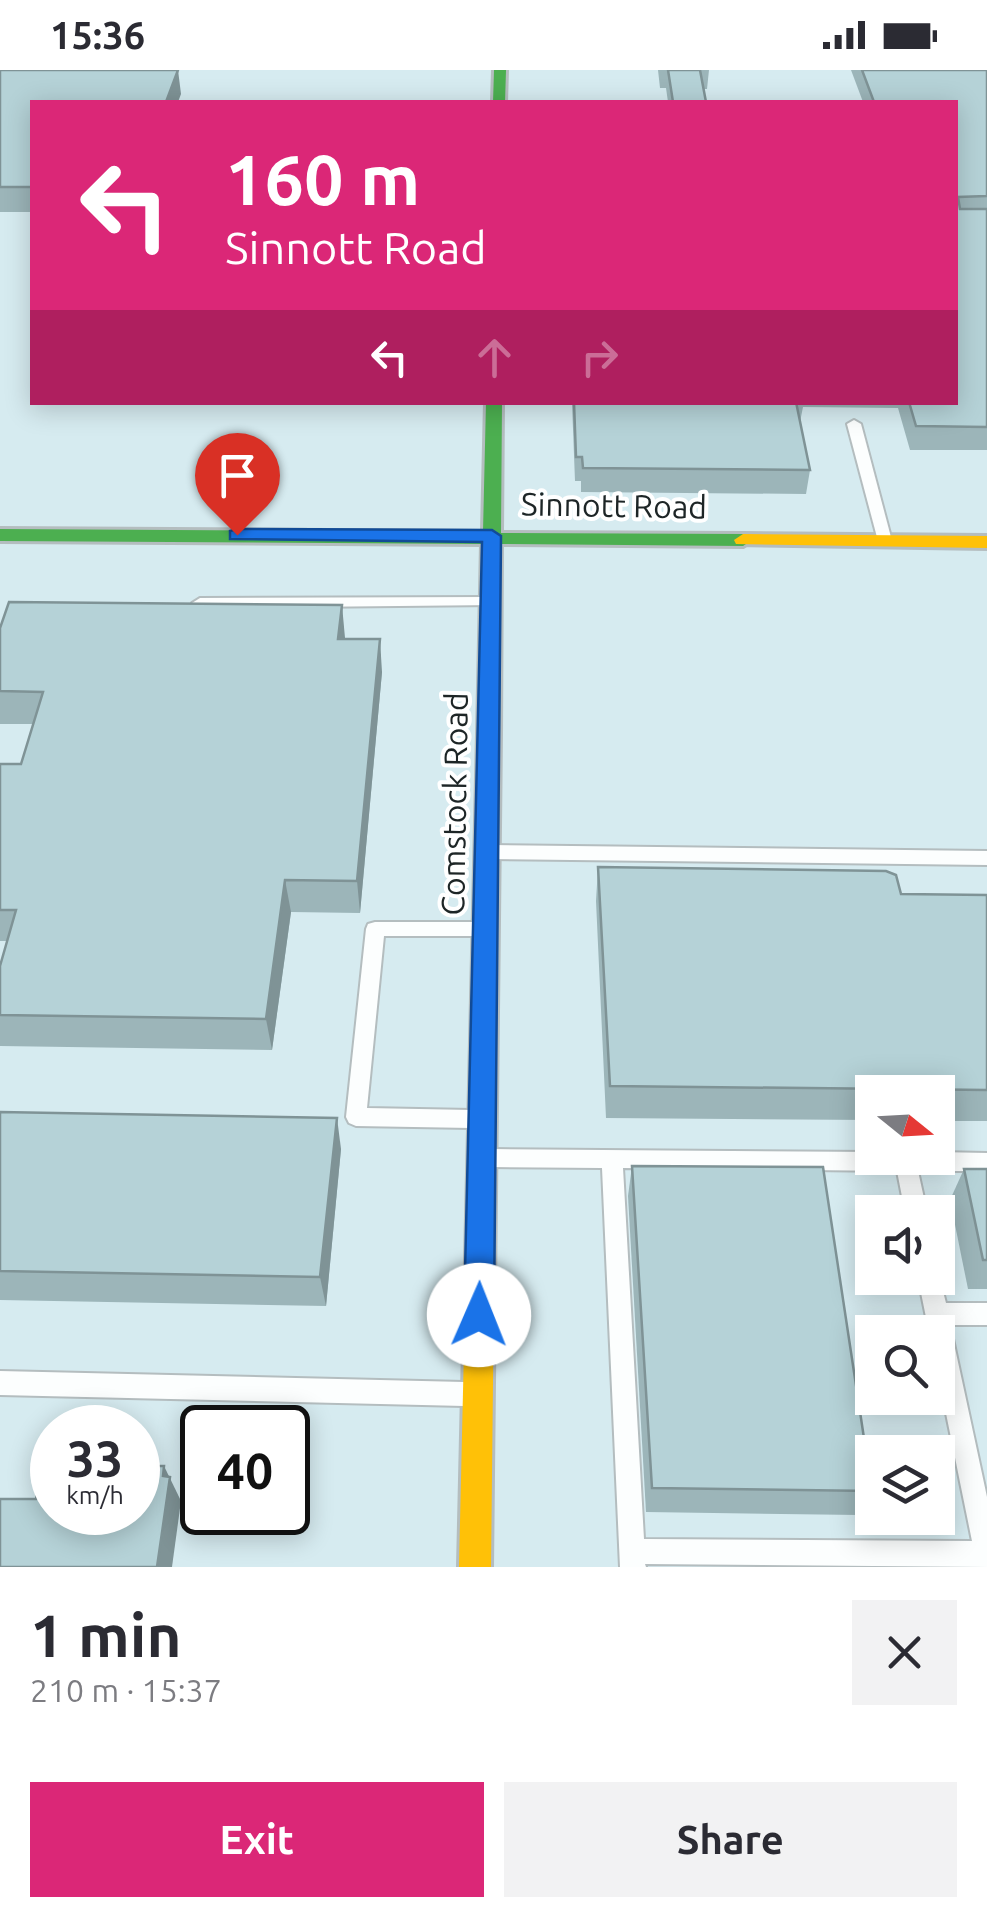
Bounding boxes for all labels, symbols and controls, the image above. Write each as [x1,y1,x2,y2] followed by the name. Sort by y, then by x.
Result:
[50,14,145,56] text: 15:36
[60,140,190,270] icon: left
[225,140,420,218] text: 160 m
[225,222,487,273] text: Sinnott Road
[362,330,417,385] icon: left
[467,330,522,385] icon: ahead
[572,330,627,385] icon: right
[195,433,280,536] pin
[210,448,265,503] icon: arrive
[521,485,707,525] street label: Sinnott Road
[434,692,474,916] street label: Comstock Road
[855,1075,955,1175] north arrow
[855,1075,955,1535] map controls
[855,1195,955,1295] button: sound
[427,1263,531,1367] position arrow
[855,1315,955,1415] button: search
[180,1405,310,1535] speed limit sign: 40
[67,1430,123,1486] text: 33
[855,1435,955,1535] button: layers
[66,1481,124,1509] text: km/h
[852,1600,957,1705] button: close
[30,1601,182,1668] text: 1 min
[30,1672,222,1708] text: 210 m · 15:37
[30,1782,484,1897] button: Exit
[504,1782,957,1897] button: Share

